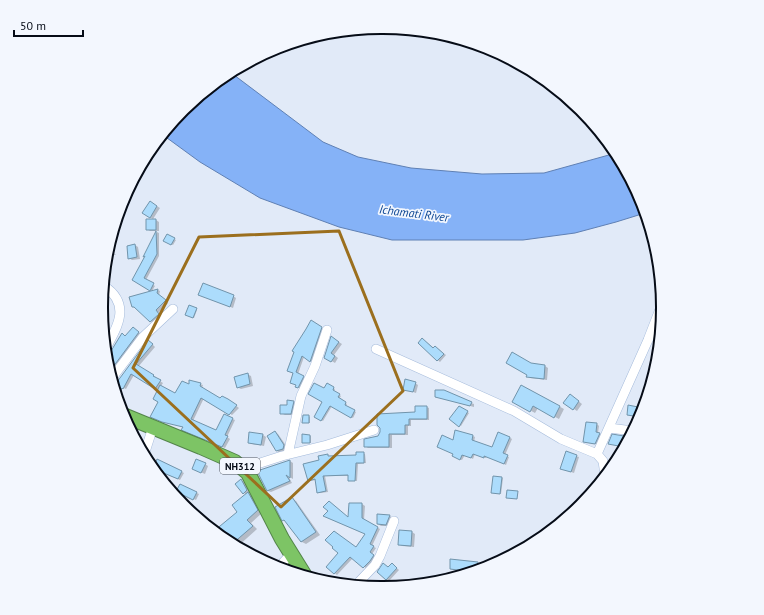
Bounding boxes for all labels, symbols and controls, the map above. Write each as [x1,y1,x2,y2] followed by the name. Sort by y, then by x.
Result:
[14,12,83,38] scale bar
[20,18,46,33] text: 50 m
[378,201,451,225] water label: Ichamati River
[220,458,260,474] road number: NH312

